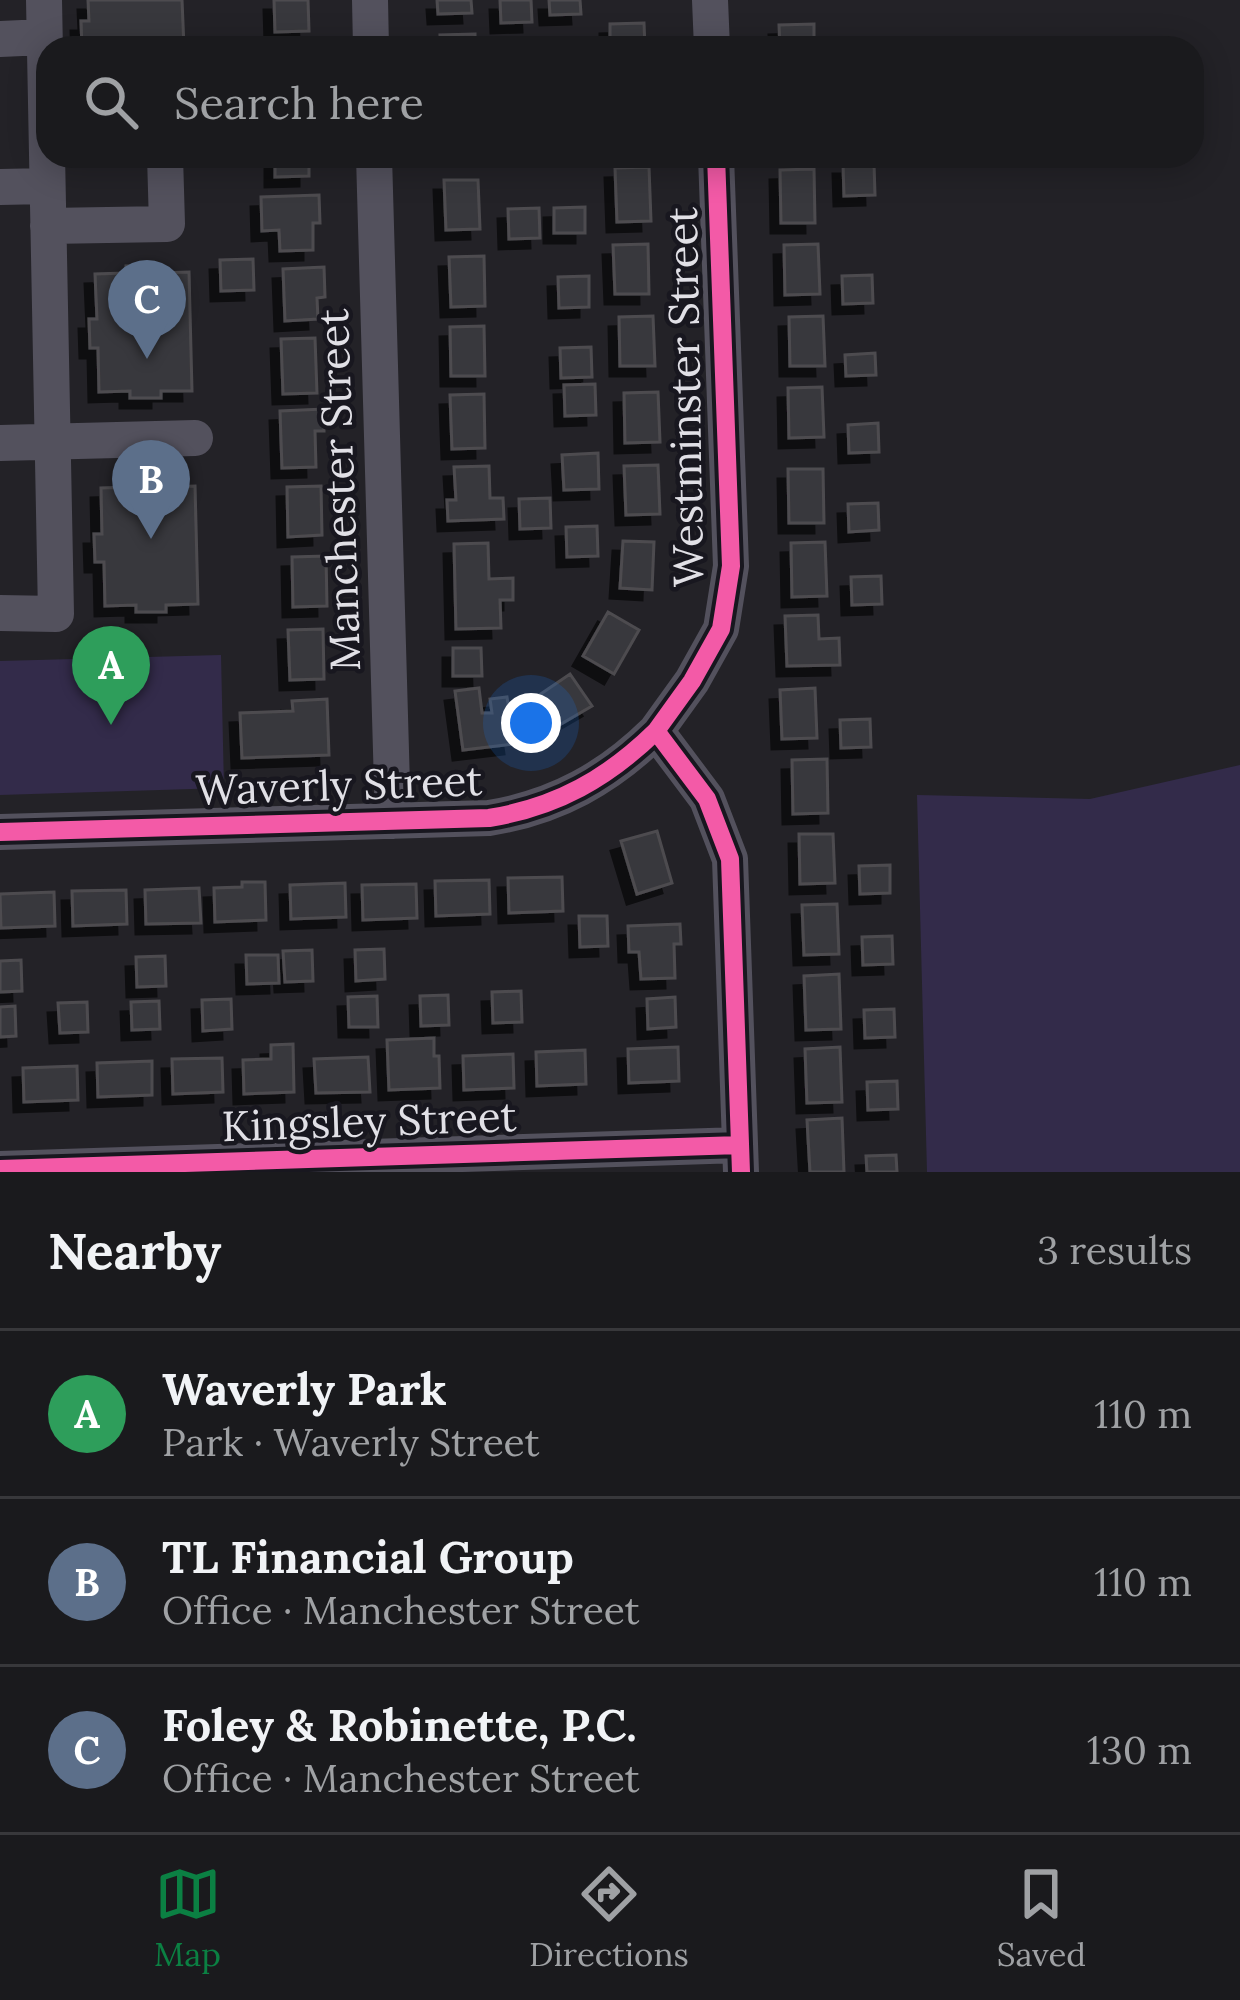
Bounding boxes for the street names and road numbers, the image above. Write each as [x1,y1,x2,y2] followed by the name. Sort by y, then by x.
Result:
[655,206,715,588] street label: Westminster Street
[306,307,372,672] street label: Manchester Street
[195,753,484,817] street label: Waverly Street
[221,1089,518,1153] street label: Kingsley Street

